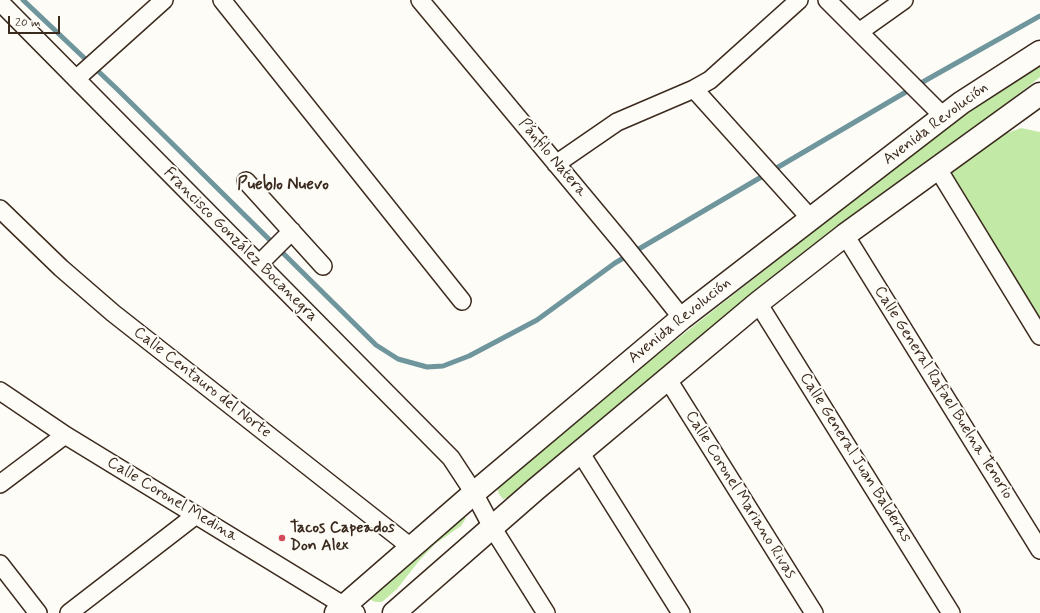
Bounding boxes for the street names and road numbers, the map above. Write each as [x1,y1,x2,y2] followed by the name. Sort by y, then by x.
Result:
[880,78,992,170] street label: Avenida Revolución
[514,115,590,201] street label: Pánfilo Natera
[159,164,321,326] street label: Francisco González Bocanegra
[625,274,735,368] street label: Avenida Revolución
[869,283,1017,503] street label: Calle General Rafael Buelna Tenorio
[129,323,275,443] street label: Calle Centauro del Norte
[795,370,915,546] street label: Calle General Juan Balderas
[680,408,800,582] street label: Calle Coronel Mariano Rivas
[103,453,241,547] street label: Calle Coronel Medina

